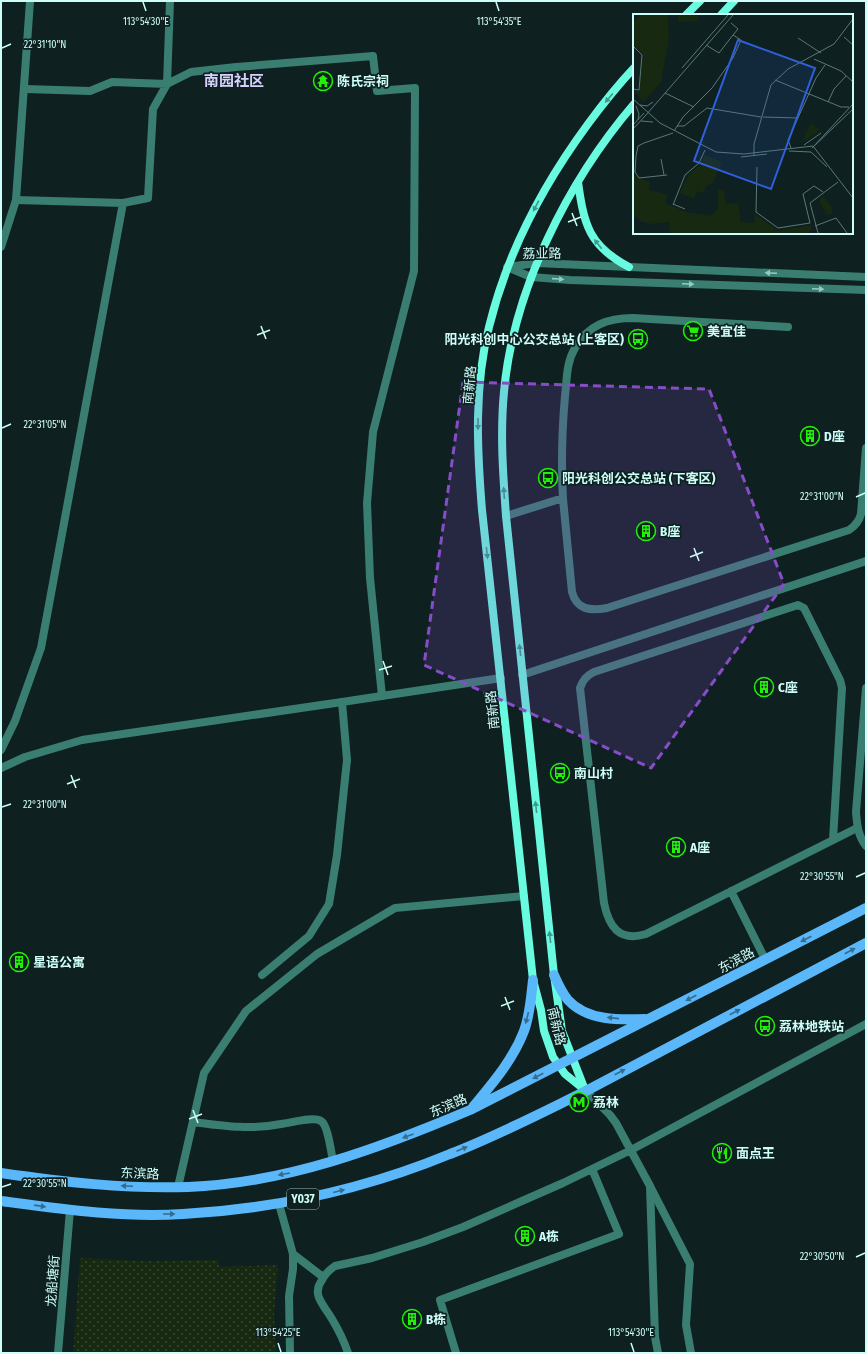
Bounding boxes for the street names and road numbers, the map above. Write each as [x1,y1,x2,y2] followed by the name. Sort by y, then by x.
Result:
[522,246,562,261] street label: 荔业路
[460,365,479,405] street label: 南新路
[483,690,502,730] street label: 南新路
[715,945,757,976] street label: 东滨路
[545,1005,569,1047] street label: 南新路
[427,1091,469,1120] street label: 东滨路
[120,1165,160,1182] street label: 东滨路
[287,1189,319,1209] road number: Y037
[43,1255,62,1308] street label: 龙船塘街

